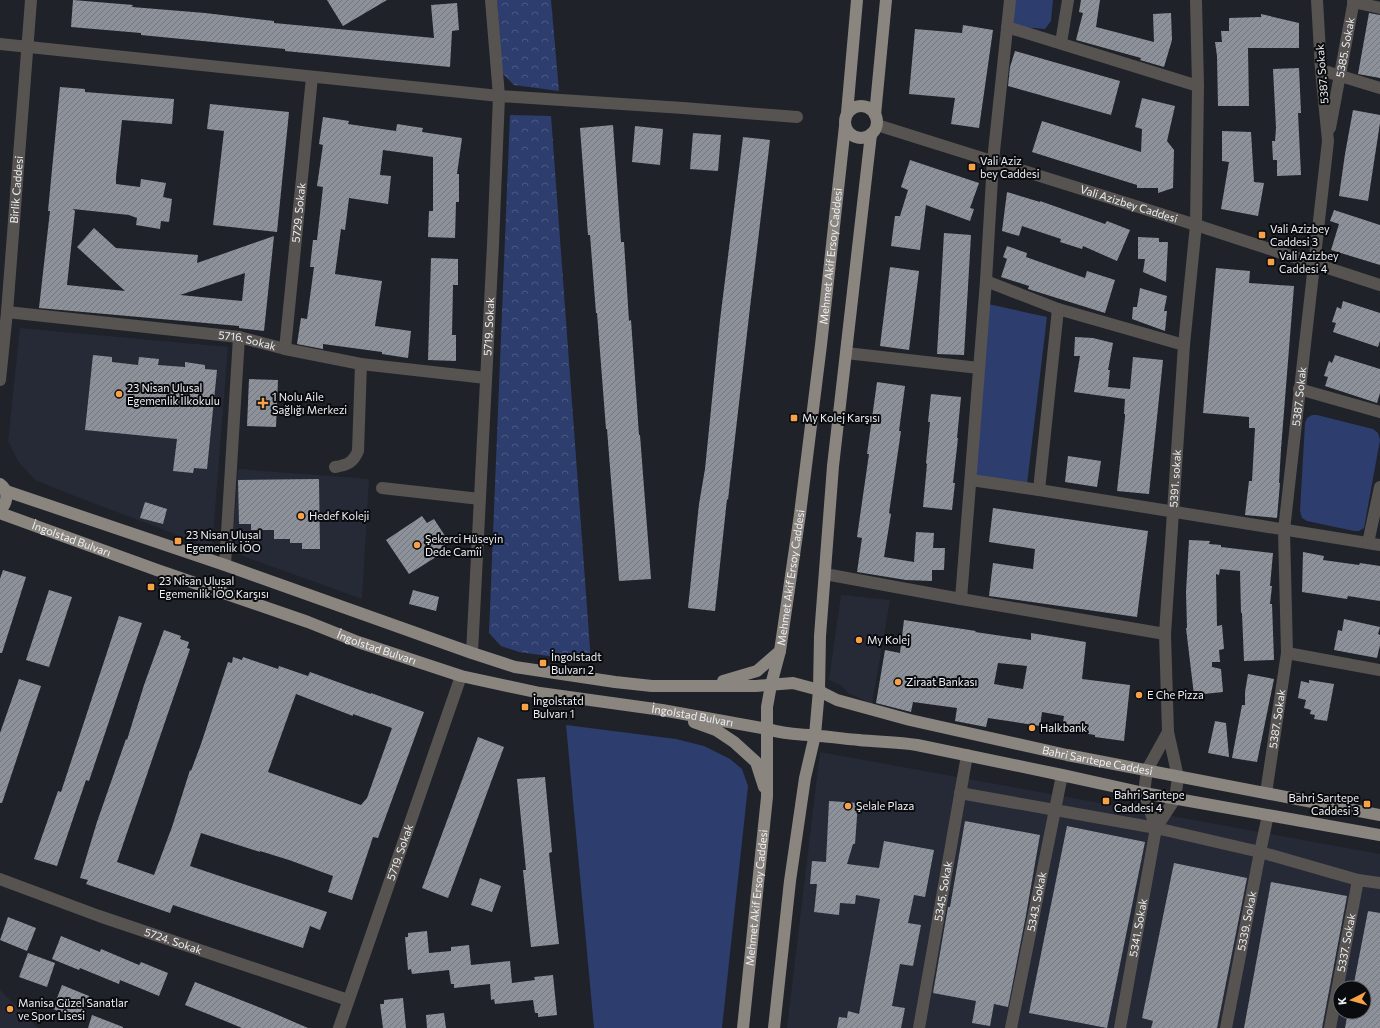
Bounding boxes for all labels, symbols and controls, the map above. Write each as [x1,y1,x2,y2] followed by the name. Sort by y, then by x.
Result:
[1333,16,1357,78] street label: 5385. Sokak
[1312,44,1331,104] street label: 5387. Sokak
[980,154,1040,180] place label: Vali Aziz bey Caddesi
[7,155,25,224] street label: Birlik Caddesi
[967,162,977,172] marker: Vali Aziz bey Caddesi
[289,182,307,243] street label: 5729. Sokak
[1079,182,1180,225] street label: Vali Azizbey Caddesi
[816,187,844,325] street label: Mehmet Akif Ersoy Caddesi
[1270,222,1330,248] place label: Vali Azizbey Caddesi 3
[1257,230,1267,240] marker: Vali Azizbey Caddesi 3
[1279,249,1339,275] place label: Vali Azizbey Caddesi 4
[1266,257,1276,267] marker: Vali Azizbey Caddesi 4
[480,297,496,356] street label: 5719. Sokak
[218,328,278,352] street label: 5716. Sokak
[1289,366,1308,427] street label: 5387. Sokak
[127,381,220,407] place label: 23 Nisan Ulusal Egemenlik İlkokulu
[114,389,124,399] marker: 23 Nisan Ulusal Egemenlik İlkokulu
[272,390,347,416] place label: 1 Nolu Aile Sağlığı Merkezi
[257,397,269,409] marker: 1 Nolu Aile Sağlığı Merkezi
[802,411,880,424] place label: My Kolej Karşısı
[789,413,799,423] marker: My Kolej Karşısı
[1166,449,1183,508] street label: 5391. sokak
[309,509,370,522] place label: Hedef Koleji
[774,509,807,646] street label: Mehmet Akif Ersoy Caddesi
[296,511,306,521] marker: Hedef Koleji
[30,517,113,559] street label: İngolstad Bulvarı
[186,528,261,554] place label: 23 Nisan Ulusal Egemenlik İÖO
[425,532,503,558] place label: Şekerci Hüseyin Dede Camîi
[173,536,183,546] marker: 23 Nisan Ulusal Egemenlik İÖO
[412,540,422,550] marker: Şekerci Hüseyin Dede Camîi
[159,574,269,600] place label: 23 Nisan Ulusal Egemenlik İÖO Karşısı
[146,582,156,592] marker: 23 Nisan Ulusal Egemenlik İÖO Karşısı
[335,626,418,667] street label: İngolstad Bulvarı
[867,633,910,646] place label: My Kolej
[854,635,864,645] marker: My Kolej
[551,649,602,676] place label: İngolstadt Bulvarı 2
[538,658,548,668] marker: İngolstadt Bulvarı 2
[906,675,977,688] place label: Ziraat Bankası
[893,677,903,687] marker: Ziraat Bankası
[1147,688,1204,701] place label: E Che Pizza
[1266,688,1287,749] street label: 5387. Sokak
[1134,690,1144,700] marker: E Che Pizza
[533,693,584,720] place label: İngolstatd Bulvarı 1
[651,701,735,729] street label: İngolstad Bulvarı
[520,702,530,712] marker: İngolstatd Bulvarı 1
[1040,721,1087,734] place label: Halkbank
[1027,723,1037,733] marker: Halkbank
[1041,743,1154,777] street label: Bahri Sarıtepe Caddesi
[1114,788,1185,814] place label: Bahri Sarıtepe Caddesi 4
[1289,791,1359,817] place label: Bahri Sarıtepe Caddesi 3
[1101,796,1111,806] marker: Bahri Sarıtepe Caddesi 4
[856,799,914,812] place label: Şelale Plaza
[1362,799,1372,809] marker: Bahri Sarıtepe Caddesi 3
[843,801,853,811] marker: Şelale Plaza
[384,822,415,882] street label: 5719. Sokak
[742,829,770,967] street label: Mehmet Akif Ersoy Caddesi
[931,860,954,922] street label: 5345. Sokak
[1024,870,1048,933] street label: 5343. Sokak
[1234,890,1258,952] street label: 5339. Sokak
[1126,897,1149,958] street label: 5341. Sokak
[1334,912,1358,973] street label: 5337. Sokak
[143,925,204,956] street label: 5724. Sokak
[1332,980,1372,1020] north arrow
[18,996,129,1022] place label: Manisa Güzel Sanatlar ve Spor Lisesi
[1335,996,1348,1006] text: K
[5,1004,15,1014] marker: Manisa Güzel Sanatlar ve Spor Lisesi

